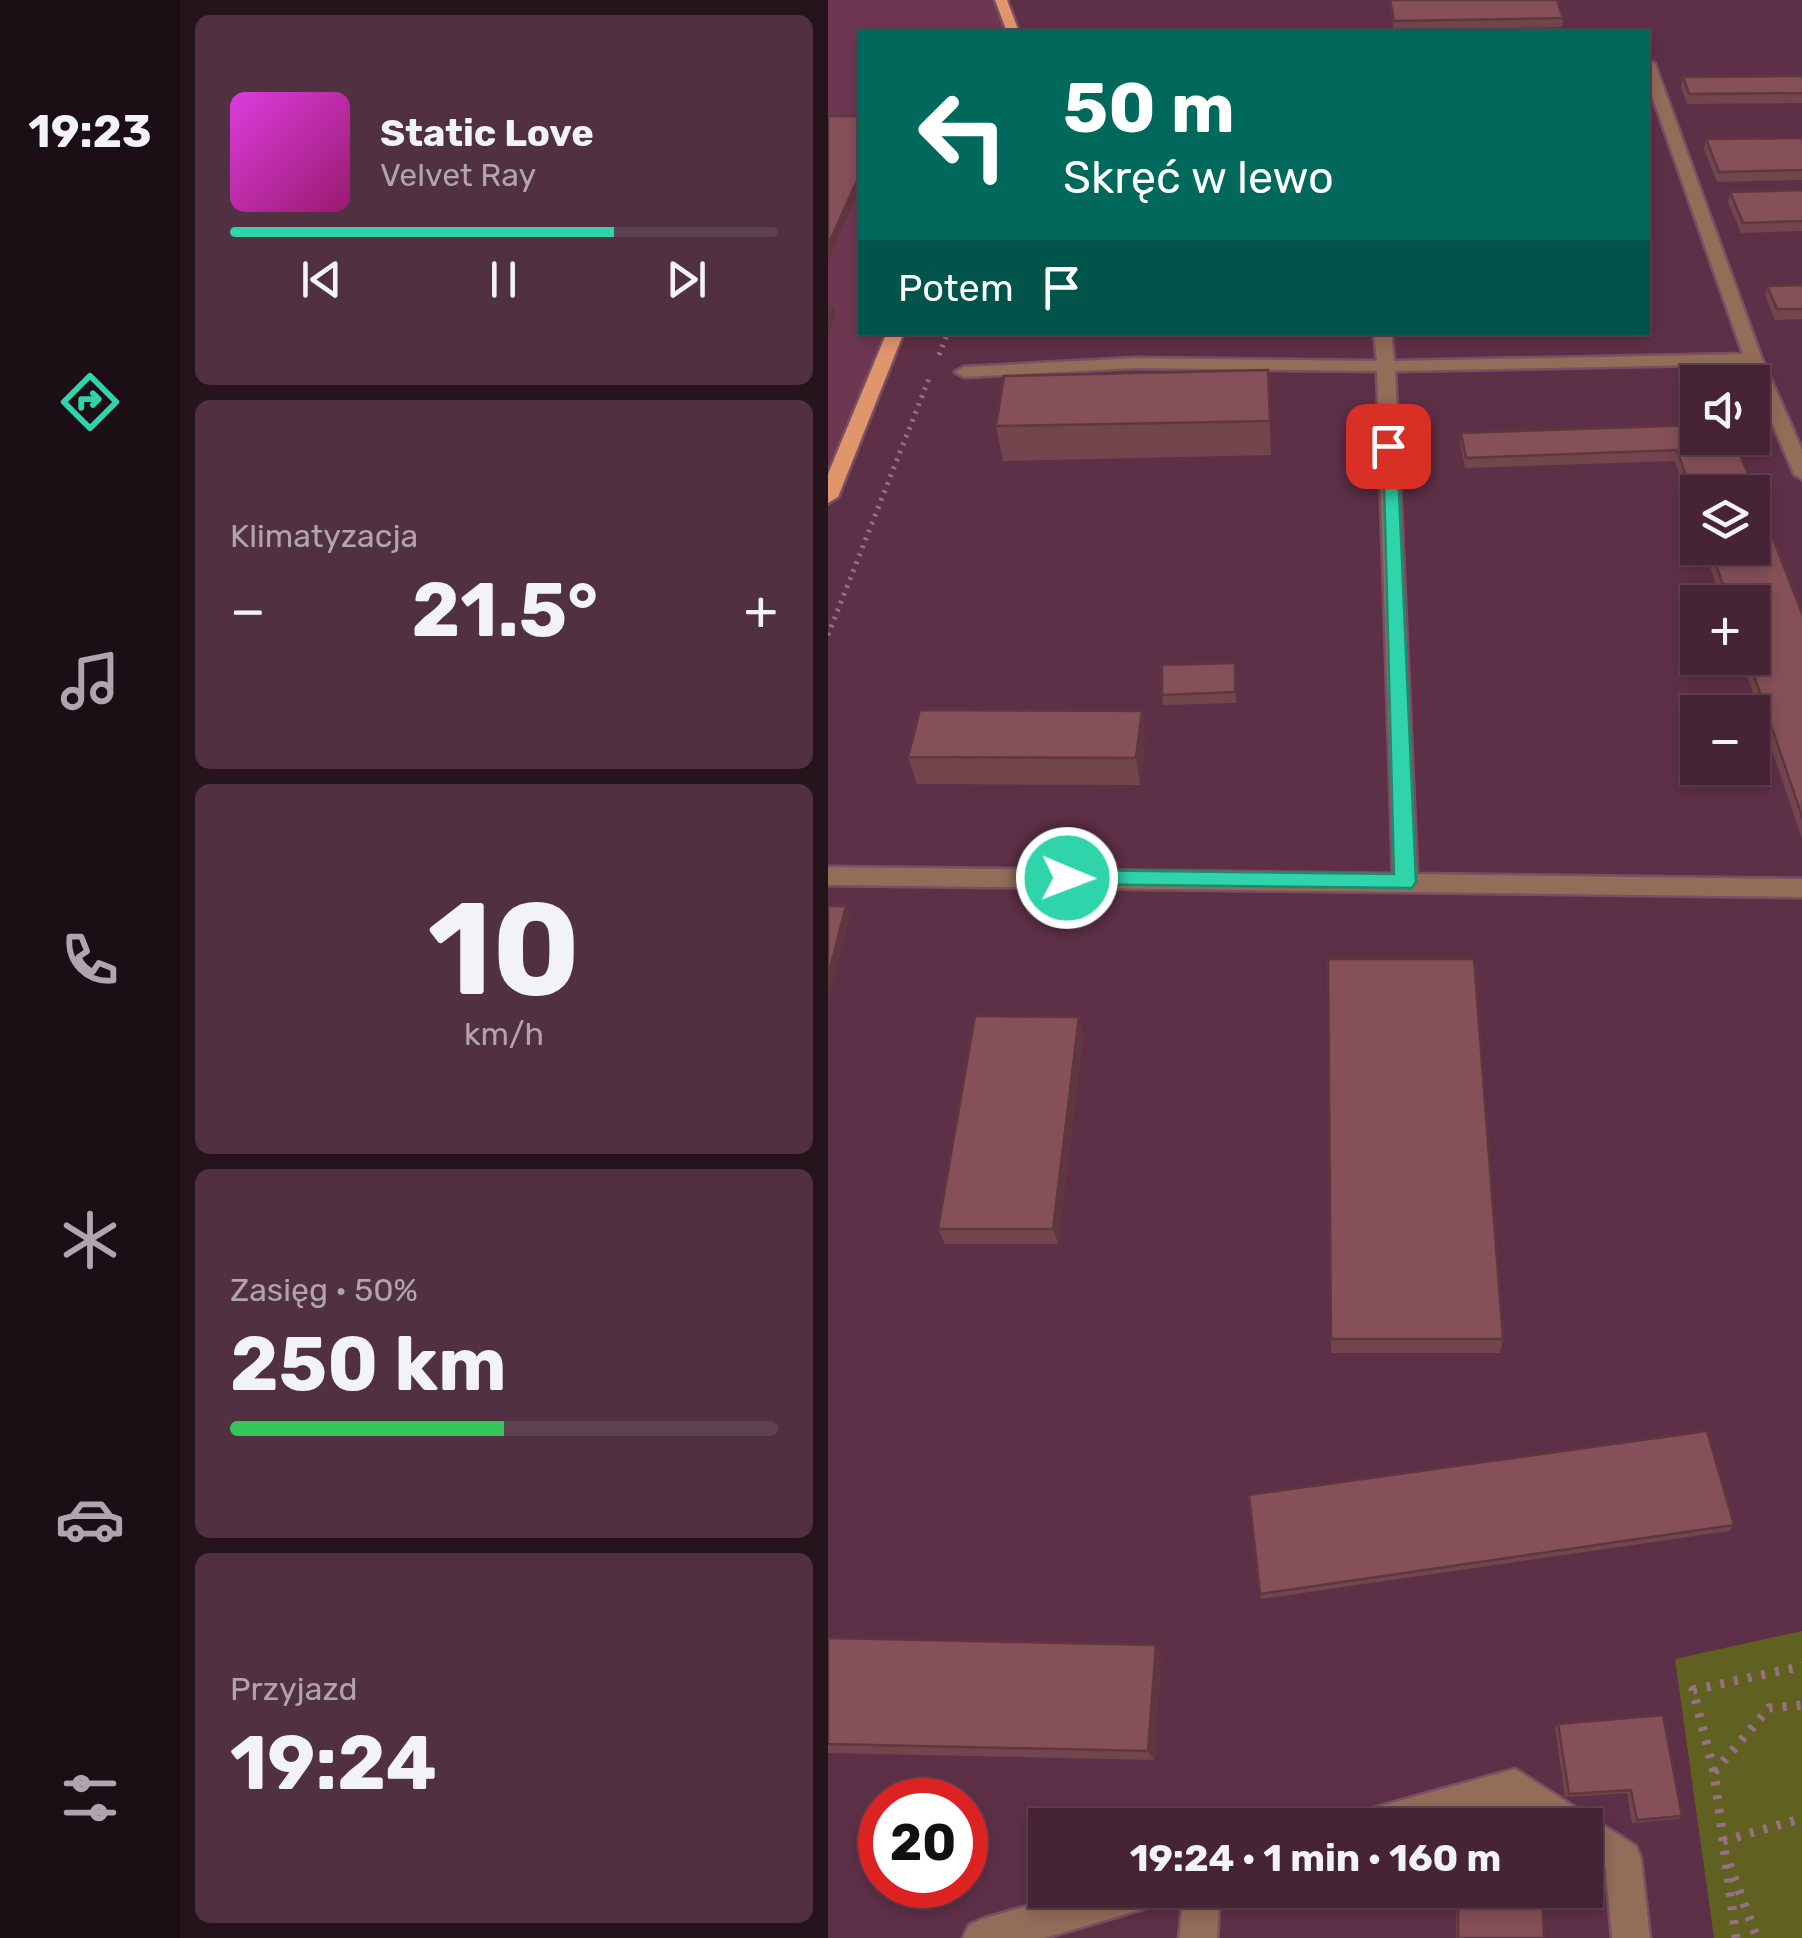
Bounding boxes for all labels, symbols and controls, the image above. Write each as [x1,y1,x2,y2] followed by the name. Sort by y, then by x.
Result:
[1063,67,1235,150] text: 50 m
[898,70,1028,200] icon: left
[28,105,152,158] text: 19:23
[380,110,594,156] text: Static Love
[1063,151,1334,204] text: Skręć w lewo
[380,156,536,194] text: Velvet Ray
[294,252,349,307] icon: previous
[476,252,531,307] icon: pause
[659,252,714,307] icon: next
[1034,260,1089,315] icon: arrive
[898,265,1014,311] text: Potem
[1680,365,1770,785] map controls
[1680,365,1770,455] button: sound
[55,367,125,437] icon: directions
[1346,404,1431,489] pin
[1361,419,1416,474] icon: arrive
[1680,475,1770,565] button: layers
[230,517,418,555] text: Klimatyzacja
[411,566,598,655] text: 21.5°
[230,578,266,643] text: −
[744,578,778,643] text: +
[1680,585,1770,675] button: +
[55,646,125,716] icon: music
[1680,695,1770,785] button: −
[1015,826,1119,930] position arrow
[427,872,581,1027] text: 10
[55,925,125,995] icon: phone
[464,1015,544,1053] text: km/h
[55,1205,125,1275] icon: climate
[230,1271,418,1309] text: Zasięg · 50%
[230,1320,507,1409] text: 250 km
[55,1484,125,1554] icon: car
[230,1670,358,1708] text: Przyjazd
[230,1719,437,1808] text: 19:24
[55,1763,125,1833] icon: filters
[858,1778,988,1908] speed limit sign: 20
[1130,1835,1501,1881] text: 19:24 · 1 min · 160 m

